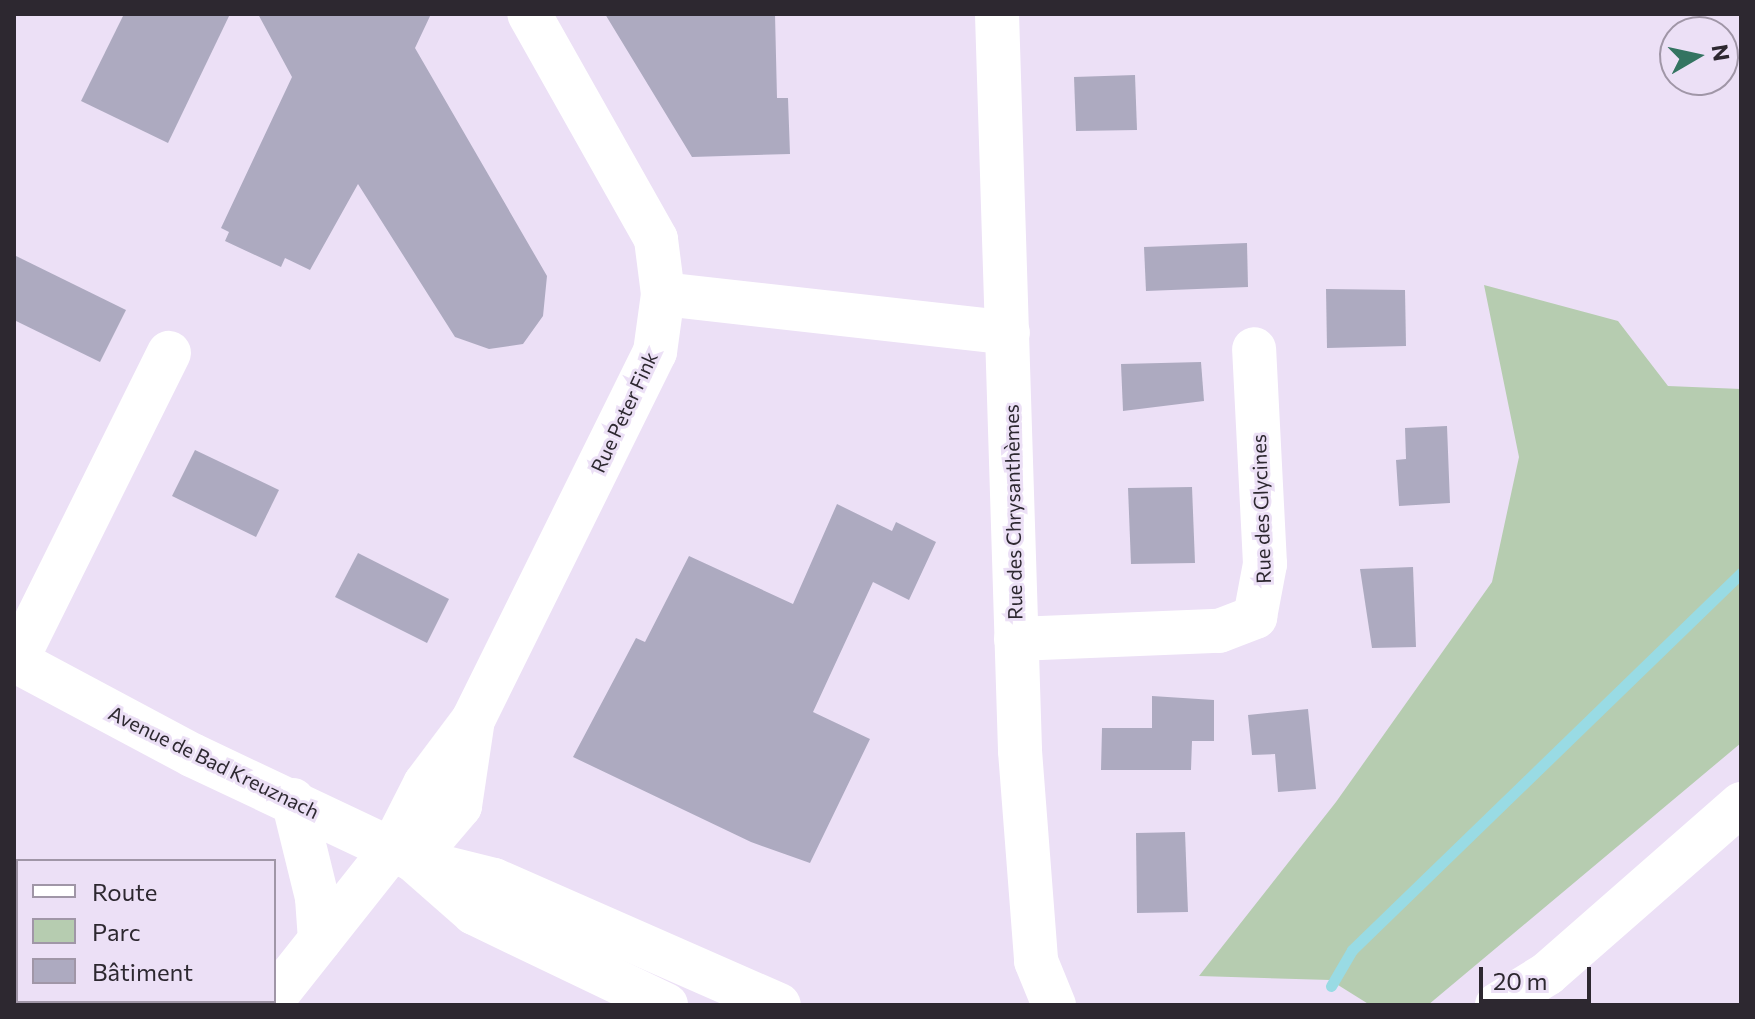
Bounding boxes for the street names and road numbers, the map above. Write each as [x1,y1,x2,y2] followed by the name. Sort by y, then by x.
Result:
[585,348,663,476] street label: Rue Peter Fink
[999,404,1027,620] street label: Rue des Chrysanthèmes
[1246,434,1276,584] street label: Rue des Glycines
[105,701,323,823] street label: Avenue de Bad Kreuznach

